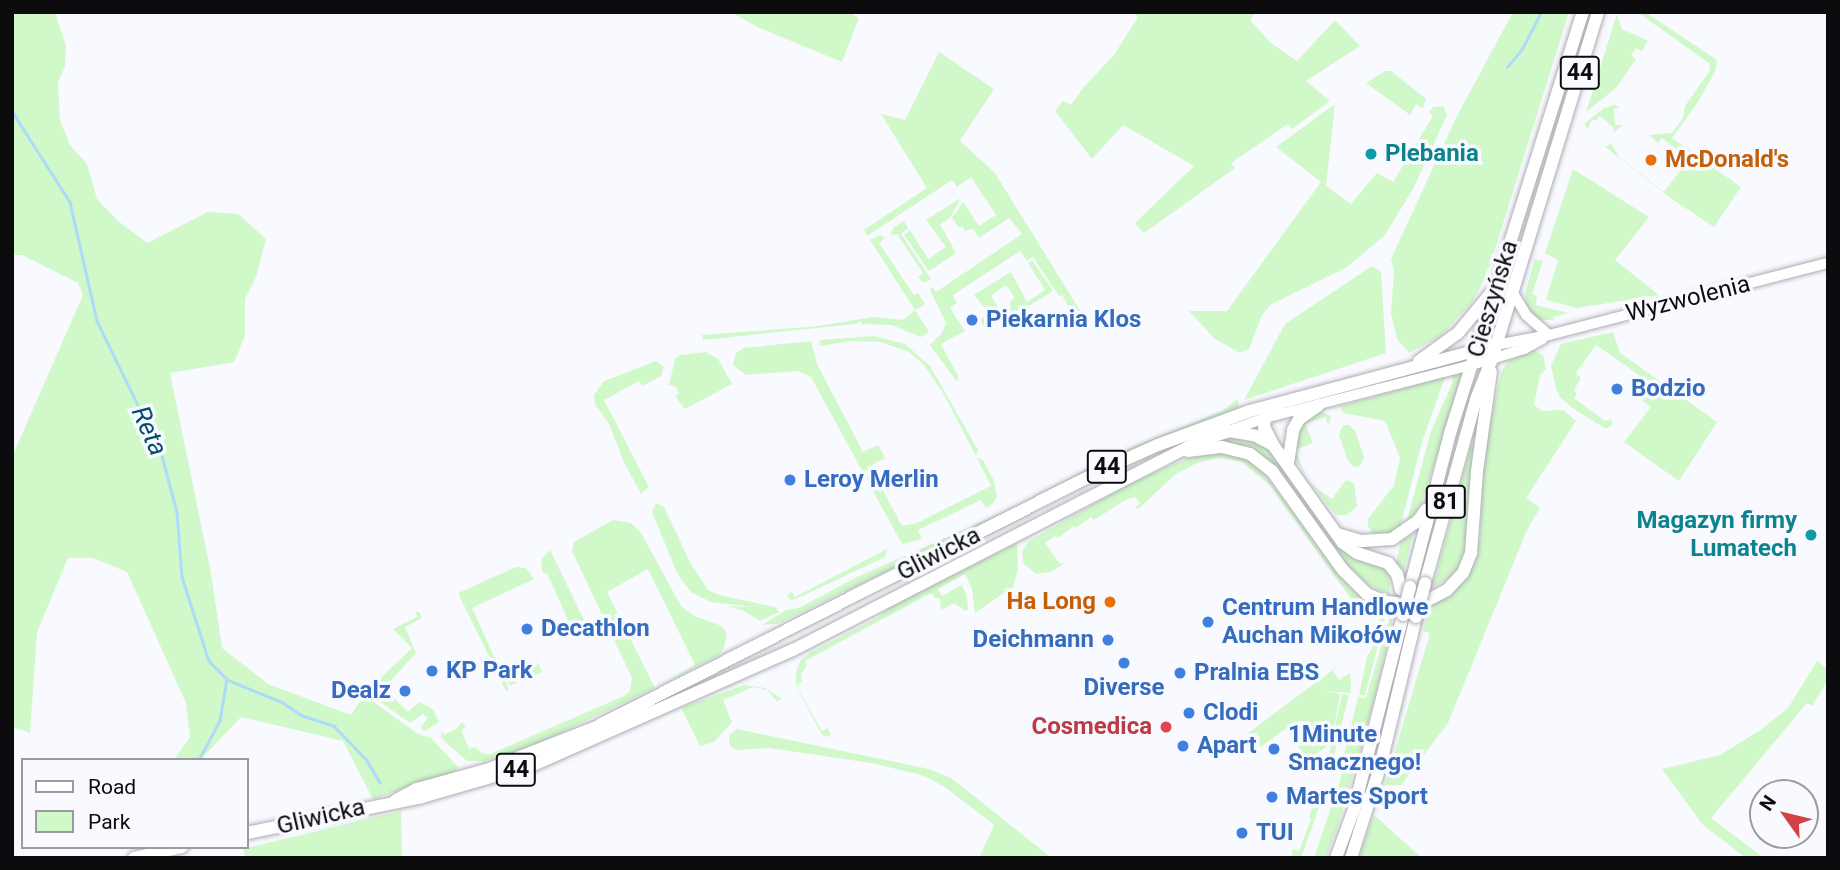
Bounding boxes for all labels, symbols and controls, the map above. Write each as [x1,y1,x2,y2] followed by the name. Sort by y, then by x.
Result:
[1559,54,1601,92] road number: 44
[1385,140,1479,168] place label: Plebania
[1363,146,1379,162] marker: Plebania
[1665,146,1789,174] place label: McDonald's
[1643,152,1659,168] marker: McDonald's
[1462,237,1524,361] street label: Cieszyńska
[1623,270,1753,328] street label: Wyzwolenia
[986,306,1141,334] place label: Piekarnia Klos
[964,312,980,328] marker: Piekarnia Klos
[1631,375,1705,403] place label: Bodzio
[1609,381,1625,397] marker: Bodzio
[124,401,174,461] water label: Reta
[1086,447,1128,486] road number: 44
[804,466,939,494] place label: Leroy Merlin
[782,472,798,488] marker: Leroy Merlin
[1425,482,1467,522] road number: 81
[1637,507,1797,563] place label: Magazyn firmy Lumatech
[893,521,985,587] street label: Gliwicka
[1803,527,1819,543] marker: Magazyn firmy Lumatech
[1007,588,1096,616] place label: Ha Long
[1102,594,1118,610] marker: Ha Long
[1222,594,1428,650] place label: Centrum Handlowe Auchan Mikołów
[1200,614,1216,630] marker: Centrum Handlowe Auchan Mikołów
[541,615,650,643] place label: Decathlon
[519,621,535,637] marker: Decathlon
[973,626,1094,654] place label: Deichmann
[1100,632,1116,648] marker: Deichmann
[1116,655,1132,671] marker: Diverse
[446,657,532,685] place label: KP Park
[1194,659,1319,687] place label: Pralnia EBS
[424,663,440,679] marker: KP Park
[1172,665,1188,681] marker: Pralnia EBS
[1084,674,1164,702] place label: Diverse
[331,677,391,705] place label: Dealz
[397,683,413,699] marker: Dealz
[1203,699,1258,727] place label: Clodi
[1181,705,1197,721] marker: Clodi
[1031,713,1152,741] place label: Cosmedica
[1158,719,1174,735] marker: Cosmedica
[1288,721,1421,777] place label: 1Minute Smacznego!
[1197,732,1257,760] place label: Apart
[1175,738,1191,754] marker: Apart
[1266,741,1282,757] marker: 1Minute Smacznego!
[495,750,537,790] road number: 44
[21,758,248,849] legend
[88,775,136,799] text: Road
[1749,779,1819,849] north arrow
[1286,783,1428,811] place label: Martes Sport
[1264,789,1280,805] marker: Martes Sport
[1755,791,1781,815] text: N
[274,793,368,841] street label: Gliwicka
[88,810,130,834] text: Park
[1256,819,1294,847] place label: TUI
[1234,825,1250,841] marker: TUI

